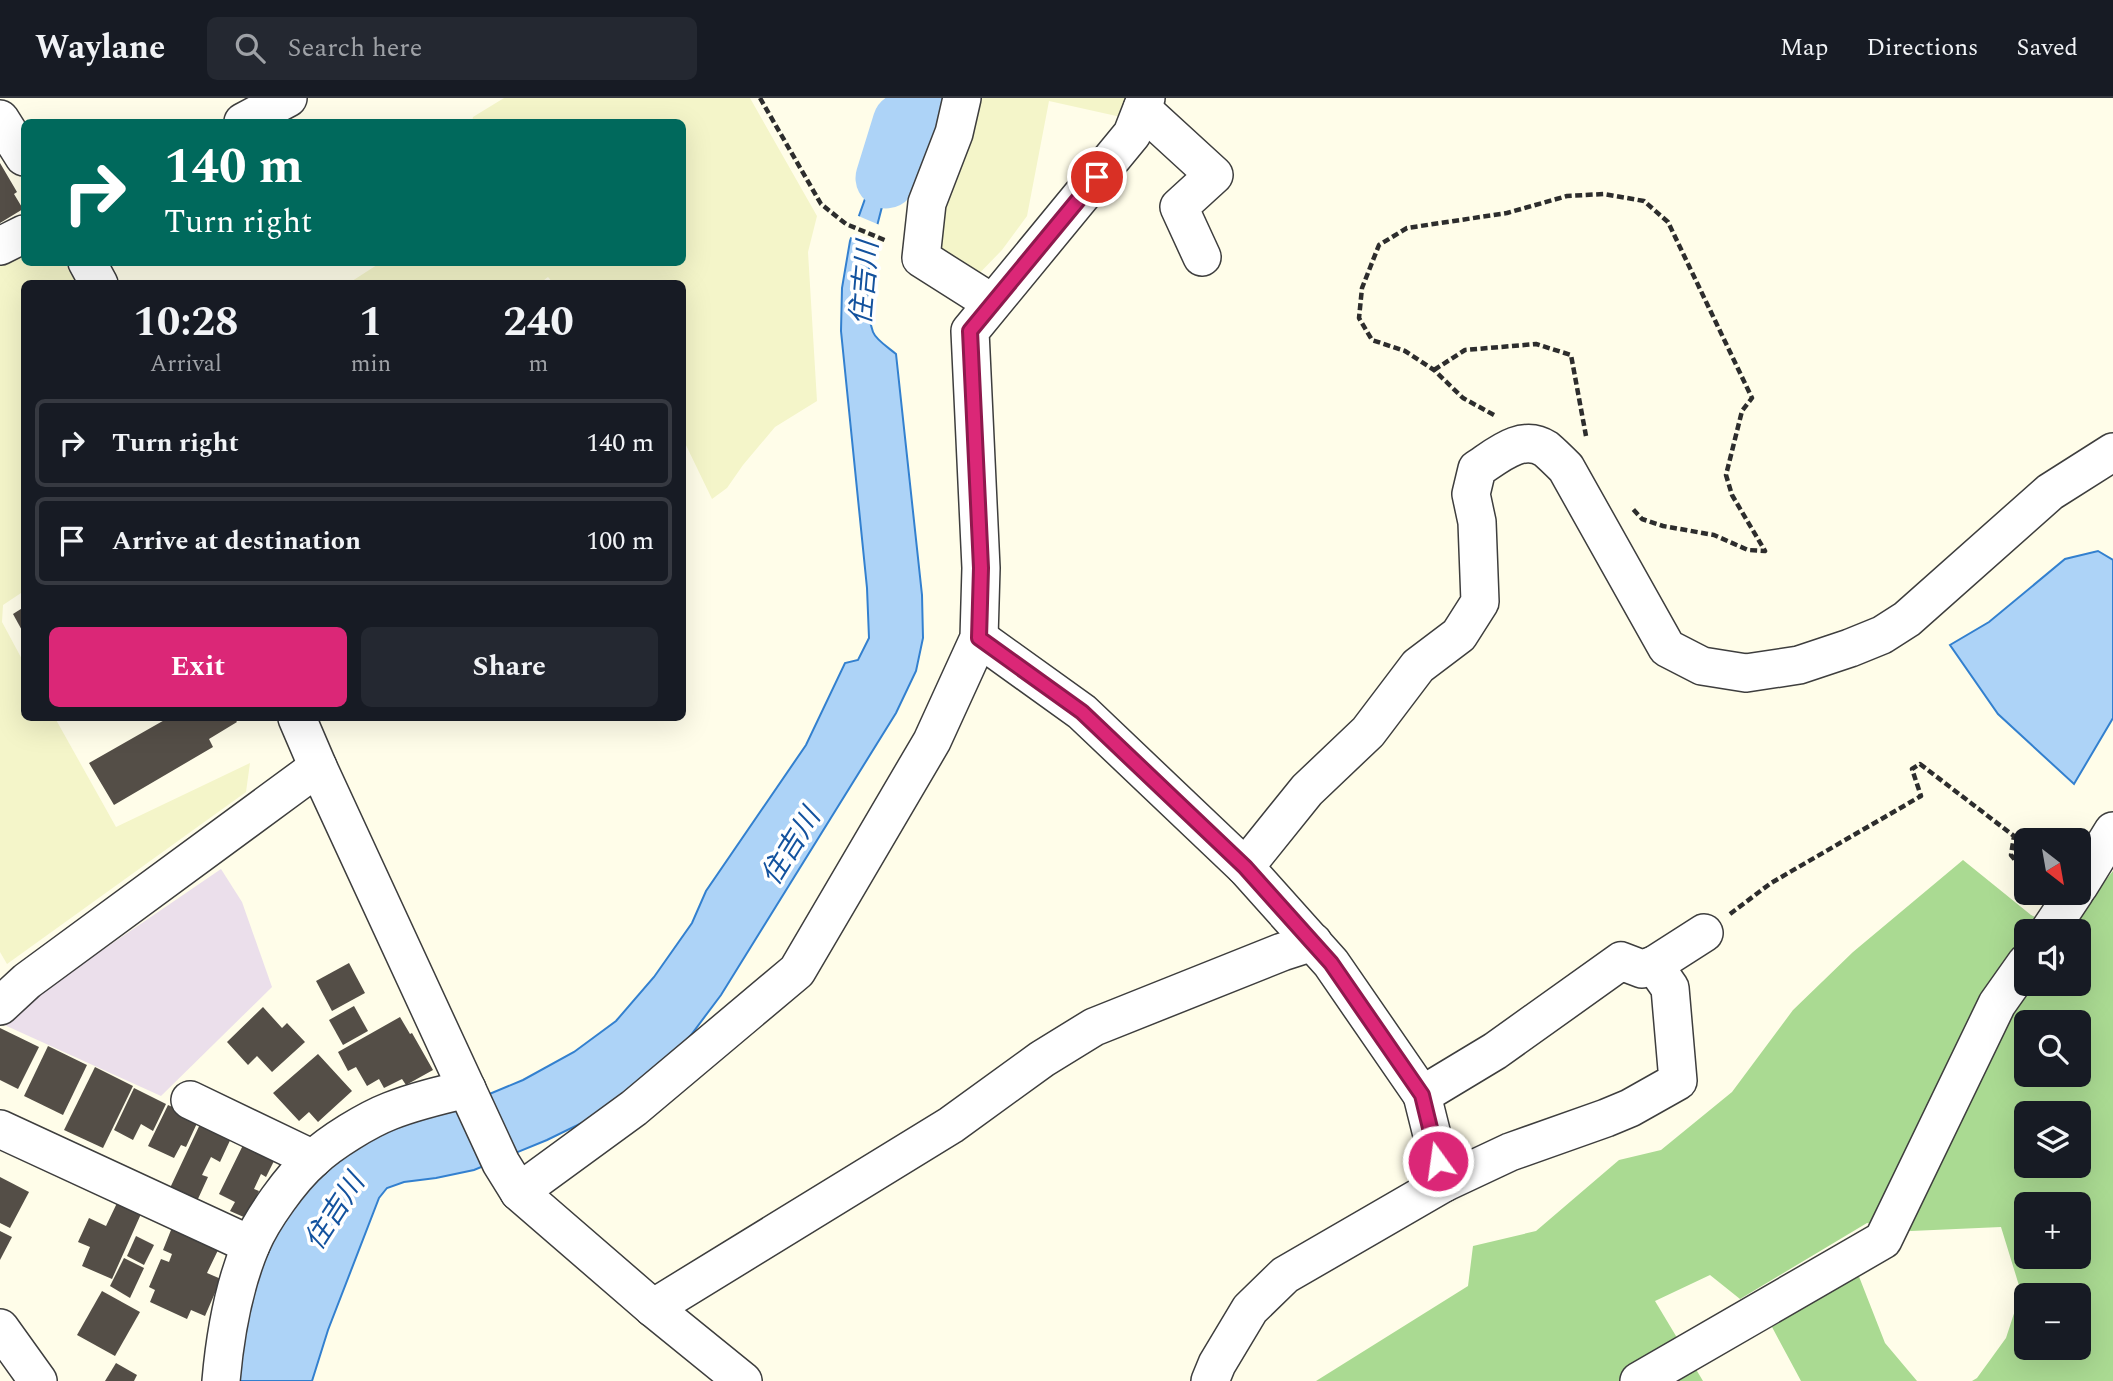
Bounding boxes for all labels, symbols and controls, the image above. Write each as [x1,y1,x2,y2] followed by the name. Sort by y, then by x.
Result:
[207,17,697,80] search box
[35,23,165,73] text: Waylane
[287,28,422,68] text: Search here
[231,29,269,67] icon: search
[1780,30,1828,66] text: Map
[1866,30,1978,66] text: Directions
[2016,30,2078,66] text: Saved
[164,130,303,205] text: 140 m
[49,147,140,238] icon: right
[1067,147,1127,207] pin
[1078,158,1116,196] icon: arrive
[164,198,312,247] text: Turn right
[840,236,890,327] water label: 住吉川
[133,291,239,354] text: 10:28
[359,291,383,354] text: 1
[503,291,574,354] text: 240
[150,347,222,382] text: Arrival
[351,347,391,382] text: min
[529,347,548,382] text: m
[112,423,239,463] text: Turn right
[586,423,654,463] text: 140 m
[53,424,91,462] icon: right
[112,521,361,561] text: Arrive at destination
[586,521,654,561] text: 100 m
[53,522,91,560] icon: arrive
[49,627,347,707] button: Exit
[361,627,658,707] button: Share
[751,797,833,894] water label: 住吉川
[2014,828,2091,905] north arrow
[2014,828,2091,1360] map controls
[2014,919,2091,996] button: sound
[2014,1010,2091,1087] button: search
[2014,1101,2091,1178] button: layers
[1401,1124,1475,1198] position arrow
[294,1163,378,1259] water label: 住吉川
[2014,1192,2091,1269] button: +
[2014,1283,2091,1360] button: −

